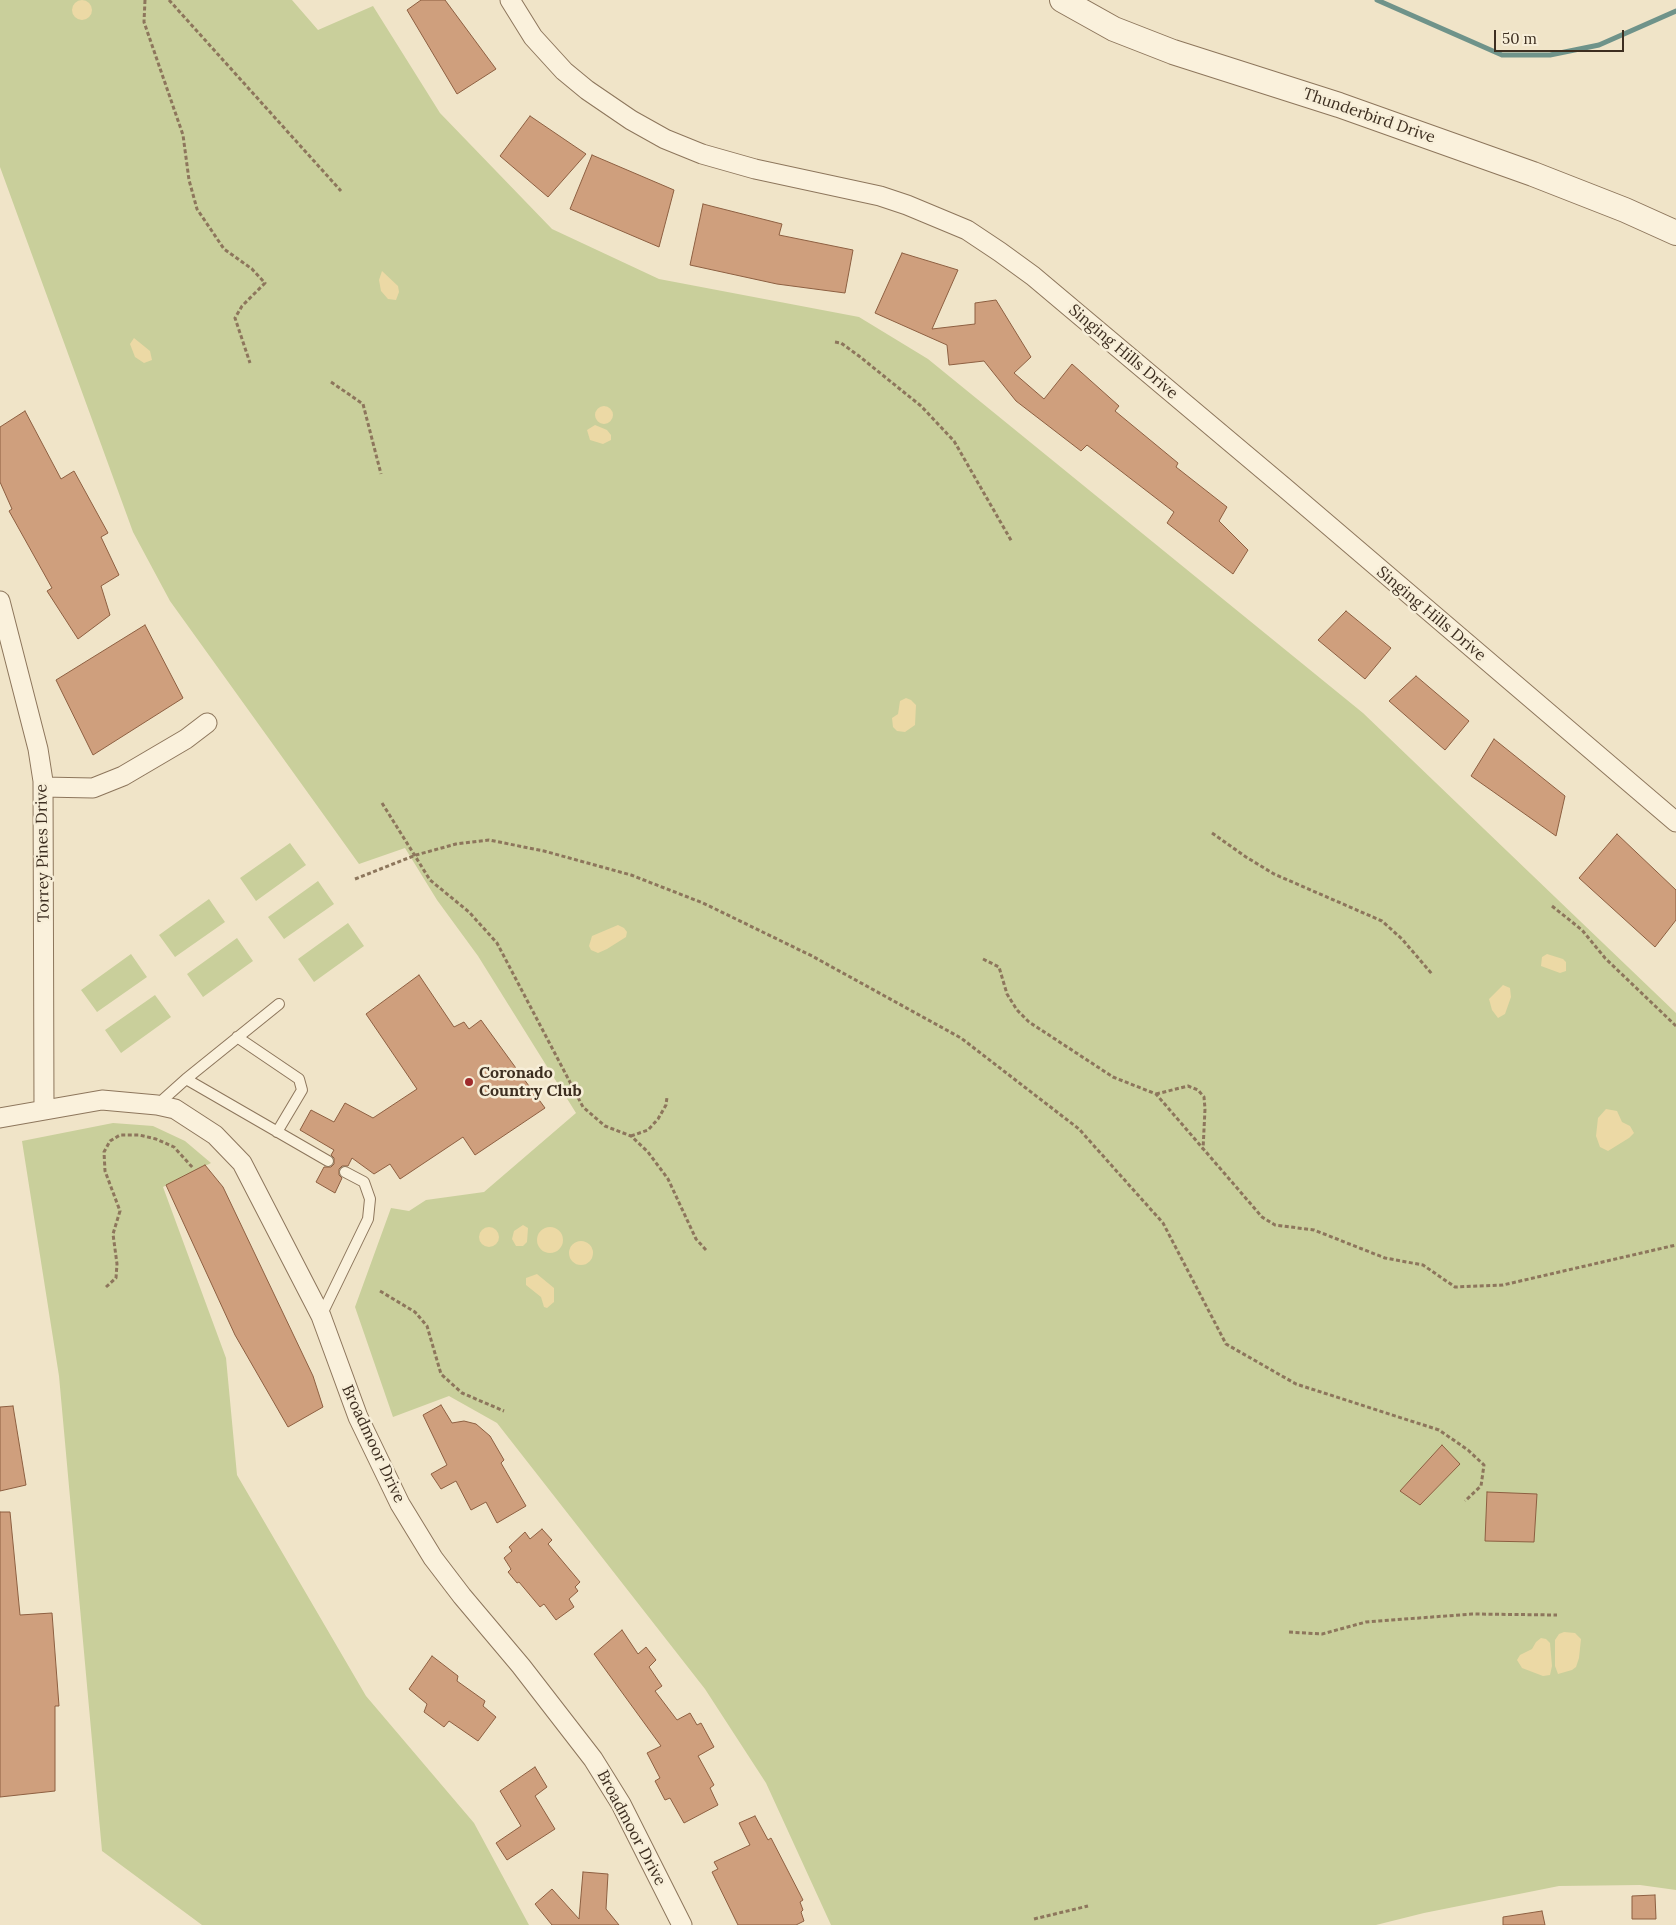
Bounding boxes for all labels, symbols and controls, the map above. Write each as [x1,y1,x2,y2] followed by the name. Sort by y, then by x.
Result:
[1496,20,1626,52] scale bar
[1502,29,1537,48] text: 50 m
[1300,84,1438,148] street label: Thunderbird Drive
[1064,301,1182,403] street label: Singing Hills Drive
[1372,563,1490,665] street label: Singing Hills Drive
[32,784,54,922] street label: Torrey Pines Drive
[479,1063,582,1101] place label: Coronado Country Club
[463,1076,475,1088] marker: Coronado Country Club
[337,1382,409,1506] street label: Broadmoor Drive
[592,1767,670,1889] street label: Broadmoor Drive

